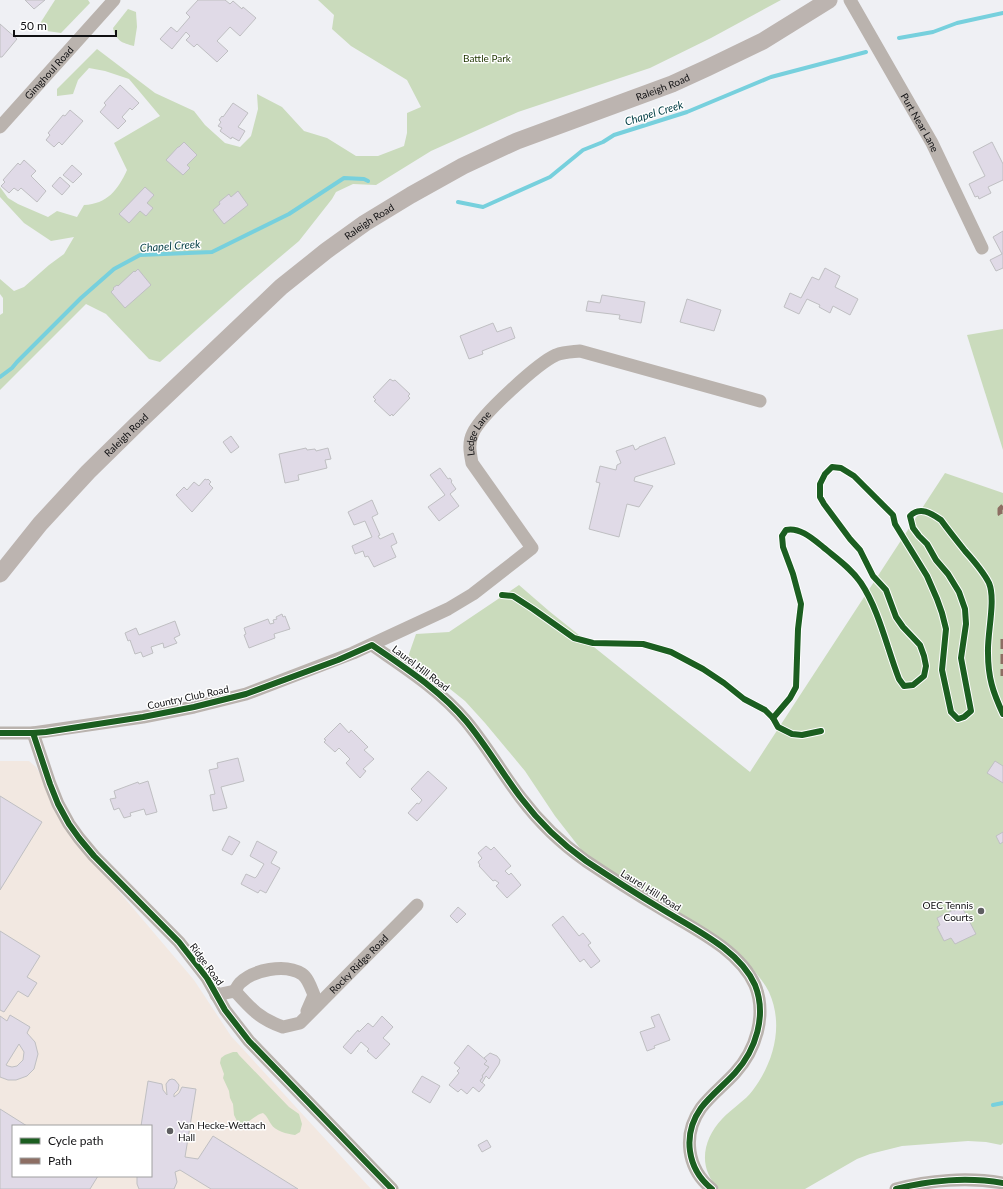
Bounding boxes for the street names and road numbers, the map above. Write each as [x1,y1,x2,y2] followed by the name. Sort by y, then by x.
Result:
[22,44,76,102] street label: Gimghoul Road
[634,71,691,103] street label: Raleigh Road
[898,91,941,154] street label: Purt Near Lane
[342,201,396,242] street label: Raleigh Road
[464,408,493,457] street label: Ledge Lane
[101,411,150,459] street label: Raleigh Road
[390,643,452,693] street label: Laurel Hill Road
[146,683,230,711] street label: Country Club Road
[619,867,683,913] street label: Laurel Hill Road
[327,932,390,996] street label: Rocky Ridge Road
[188,941,226,987] street label: Ridge Road

